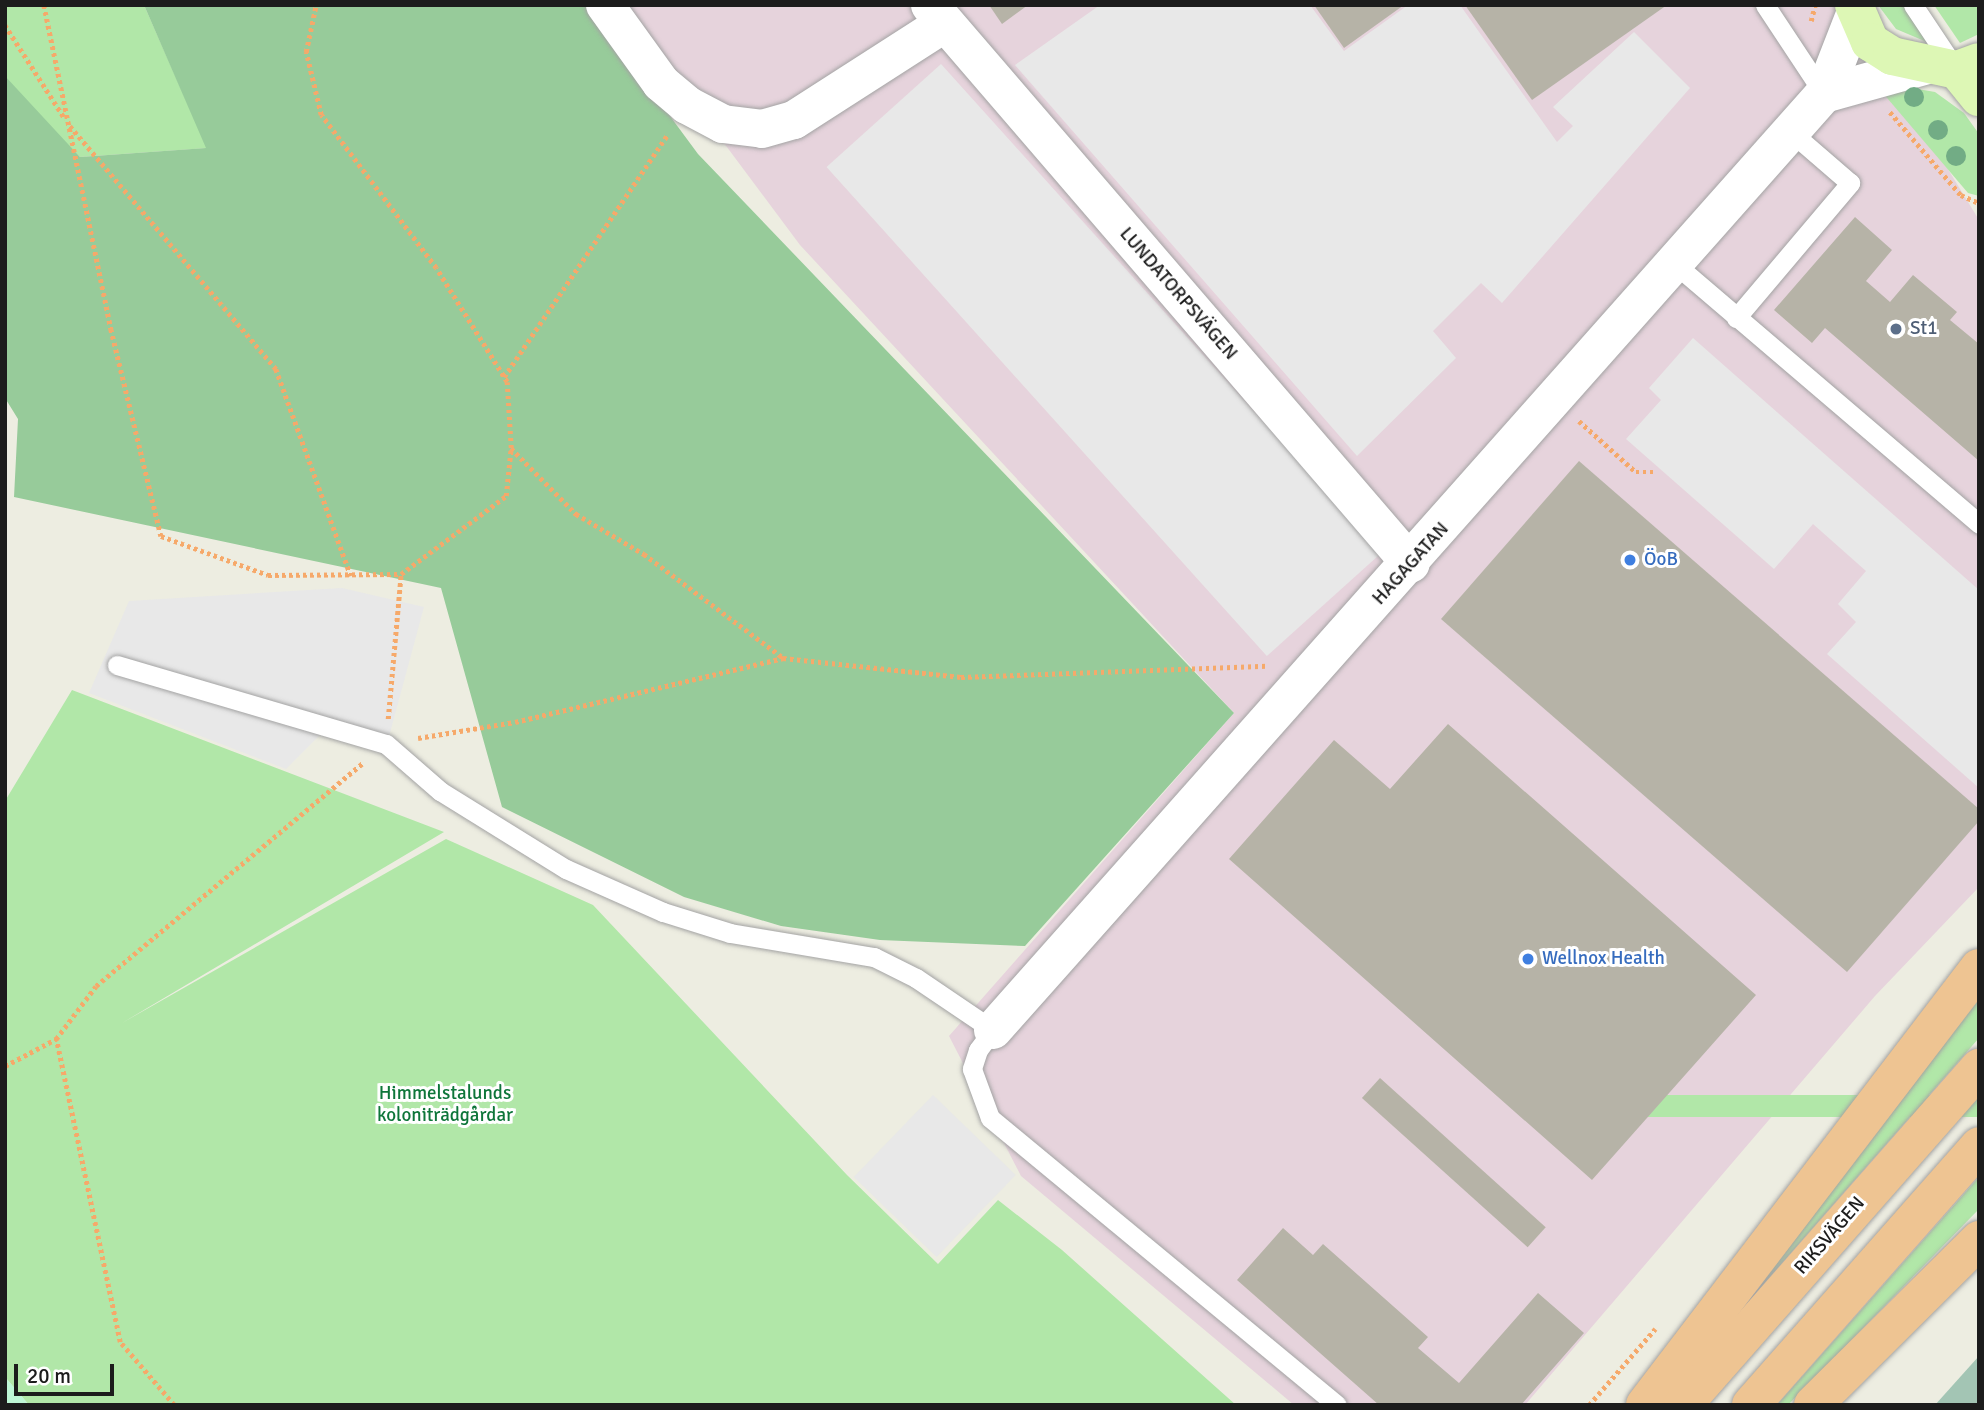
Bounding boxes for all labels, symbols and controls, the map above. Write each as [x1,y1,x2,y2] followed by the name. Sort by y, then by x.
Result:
[1114,223,1242,365] street label: LUNDATORPSVÄGEN
[1910,318,1937,340] place label: St1
[1888,321,1904,337] marker: St1
[1368,518,1454,610] street label: HAGAGATAN
[1644,549,1678,571] place label: ÖoB
[1622,552,1638,568] marker: ÖoB
[1542,948,1665,970] place label: Wellnox Health
[1520,951,1536,967] marker: Wellnox Health
[377,1083,513,1127] park label: Himmelstalunds koloniträdgårdar
[1790,1193,1870,1279] street label: RIKSVÄGEN
[18,1350,117,1394] scale bar
[27,1363,71,1389] text: 20 m

